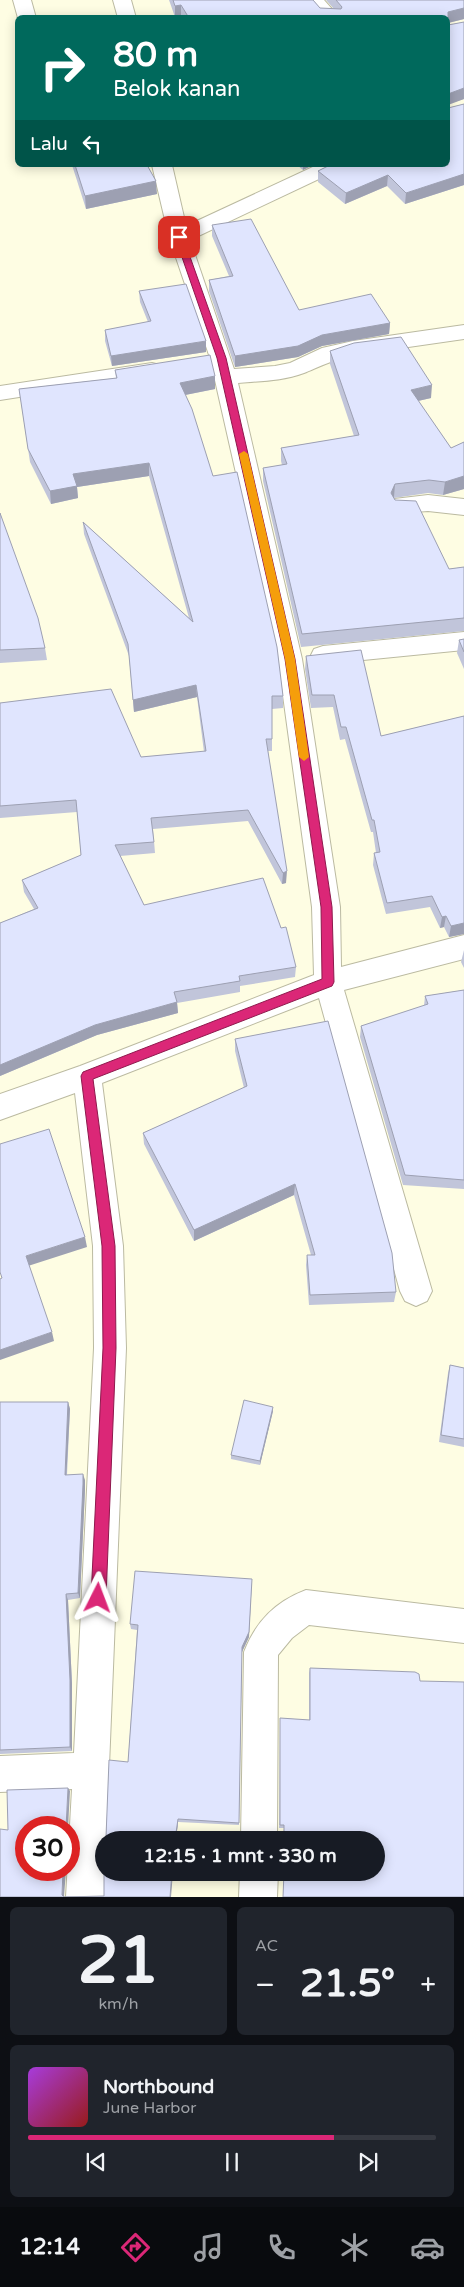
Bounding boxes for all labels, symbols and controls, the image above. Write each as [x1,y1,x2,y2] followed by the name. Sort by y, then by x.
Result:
[113,34,198,76] text: 80 m
[30,35,95,100] icon: right
[113,76,240,102] text: Belok kanan
[78,130,106,158] icon: left
[30,133,68,155] text: Lalu
[158,216,200,258] pin
[165,223,193,251] icon: arrive
[71,1571,123,1623] position arrow
[15,1816,80,1881] speed limit sign: 30
[143,1845,337,1867] text: 12:15 · 1 mnt · 330 m
[78,1922,159,2001] text: 21
[255,1936,278,1956] text: AC
[300,1961,395,2007] text: 21.5°
[255,1968,275,2002] text: −
[420,1968,436,2002] text: +
[98,1994,139,2014] text: km/h
[103,2076,214,2098] text: Northbound
[103,2098,196,2118] text: June Harbor
[82,2148,110,2176] icon: previous
[218,2148,246,2176] icon: pause
[354,2148,382,2176] icon: next
[118,2230,153,2265] icon: directions
[191,2230,226,2265] icon: music
[264,2230,299,2265] icon: phone
[337,2230,372,2265] icon: climate
[410,2230,445,2265] icon: car
[19,2234,80,2260] text: 12:14

